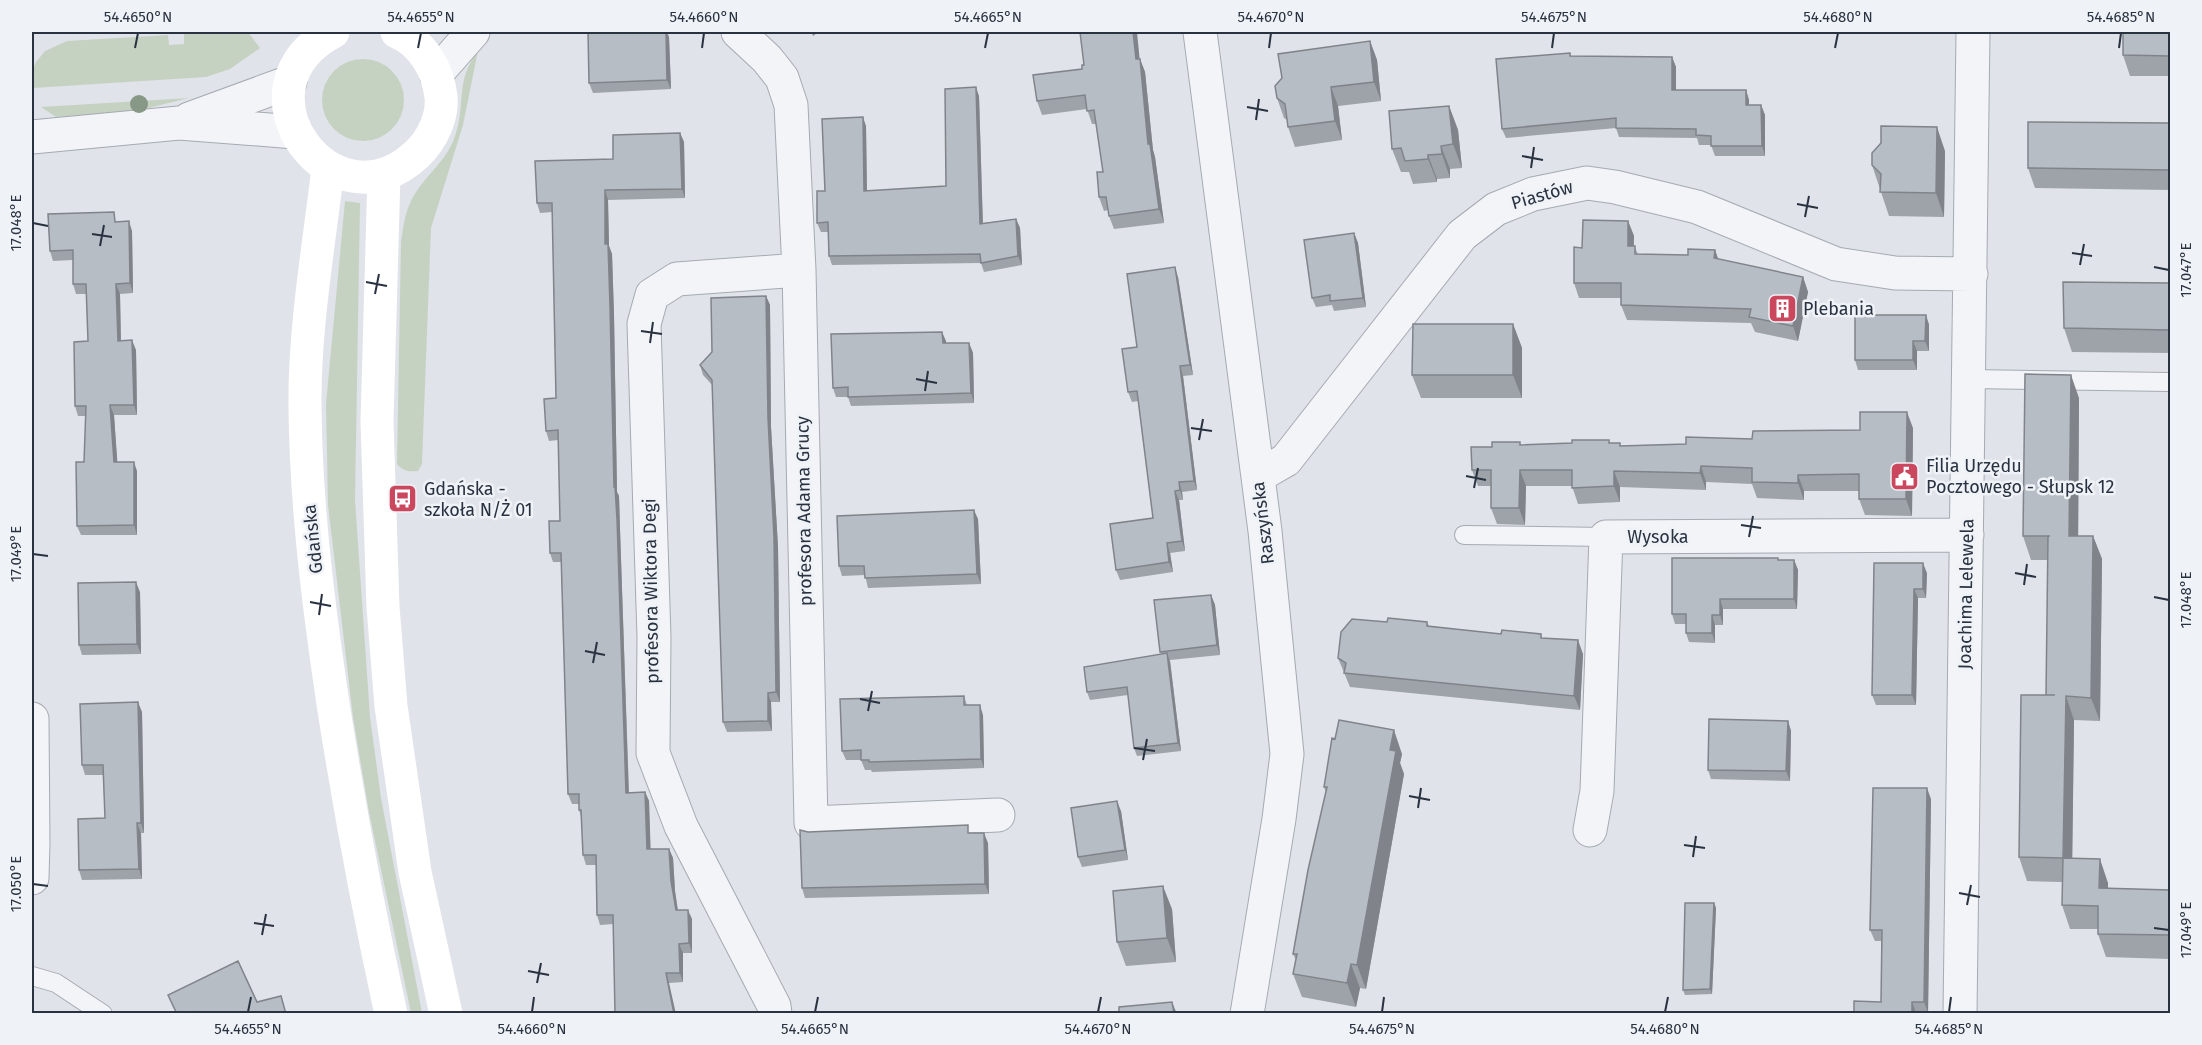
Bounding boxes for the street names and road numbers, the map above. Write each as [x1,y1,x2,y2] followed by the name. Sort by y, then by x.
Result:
[1509,176,1575,214] street label: Piastów
[791,416,817,606] street label: profesora Adama Grucy
[1247,480,1279,566] street label: Raszyńska
[638,498,664,684] street label: profesora Wiktora Degi
[298,503,328,575] street label: Gdańska
[1954,518,1978,670] street label: Joachima Lelewela
[1627,526,1689,548] street label: Wysoka

